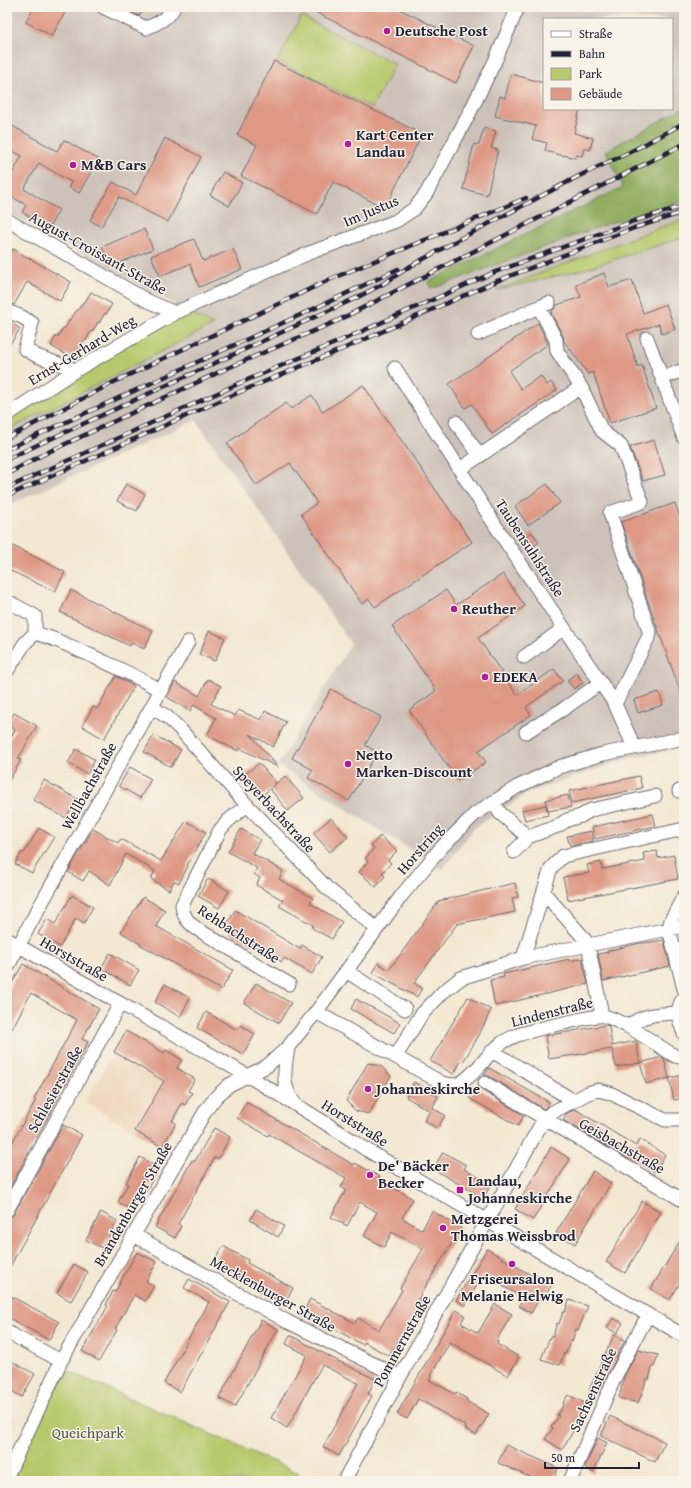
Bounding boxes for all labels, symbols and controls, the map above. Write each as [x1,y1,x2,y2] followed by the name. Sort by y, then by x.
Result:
[543,18,673,110] legend
[395,20,488,41] place label: Deutsche Post
[579,25,613,42] text: Straße
[382,26,392,36] marker: Deutsche Post
[579,45,605,62] text: Bahn
[579,65,603,82] text: Park
[579,85,622,102] text: Gebäude
[356,124,434,162] place label: Kart Center Landau
[343,139,353,149] marker: Kart Center Landau
[81,154,147,175] place label: M&B Cars
[68,160,78,170] marker: M&B Cars
[340,189,402,232] street label: Im Justus
[26,206,171,299] street label: August-Croissant-Straße
[24,309,140,390] street label: Ernst-Gerhard-Weg
[491,495,570,601] street label: Taubensuhlstraße
[462,598,516,619] place label: Reuther
[449,604,459,614] marker: Reuther
[493,666,538,687] place label: EDEKA
[480,672,490,682] marker: EDEKA
[56,738,121,834] street label: Wellbachstraße
[356,744,473,782] place label: Netto Marken-Discount
[343,759,353,769] marker: Netto Marken-Discount
[228,760,320,857] street label: Speyerbachstraße
[392,818,448,879] street label: Horstring
[194,899,284,968] street label: Rehbachstraße
[36,931,112,986] street label: Horststraße
[509,991,595,1032] street label: Lindenstraße
[22,1041,87,1136] street label: Schlesierstraße
[373,1078,480,1099] place label: Johanneskirche
[363,1084,373,1094] marker: Johanneskirche
[318,1094,393,1151] street label: Horststraße
[575,1112,669,1179] street label: Geisbachstraße
[88,1137,177,1270] street label: Brandenburger Straße
[378,1155,449,1193] place label: De' Bäcker Becker
[365,1170,375,1180] marker: De' Bäcker Becker
[465,1170,572,1208] place label: Landau, Johanneskirche
[455,1185,465,1195] marker: Landau, Johanneskirche
[451,1208,576,1246] place label: Metzgerei Thomas Weissbrod
[438,1223,448,1233] marker: Metzgerei Thomas Weissbrod
[207,1250,340,1337] street label: Mecklenburger Straße
[507,1259,517,1269] marker: Friseursalon Melanie Helwig
[461,1268,563,1306] place label: Friseursalon Melanie Helwig
[368,1291,435,1390] street label: Pommernstraße
[564,1344,621,1435] street label: Sachsenstraße
[52,1422,125,1443] park label: Queichpark
[545,1444,639,1470] scale bar
[551,1449,575,1466] text: 50 m

